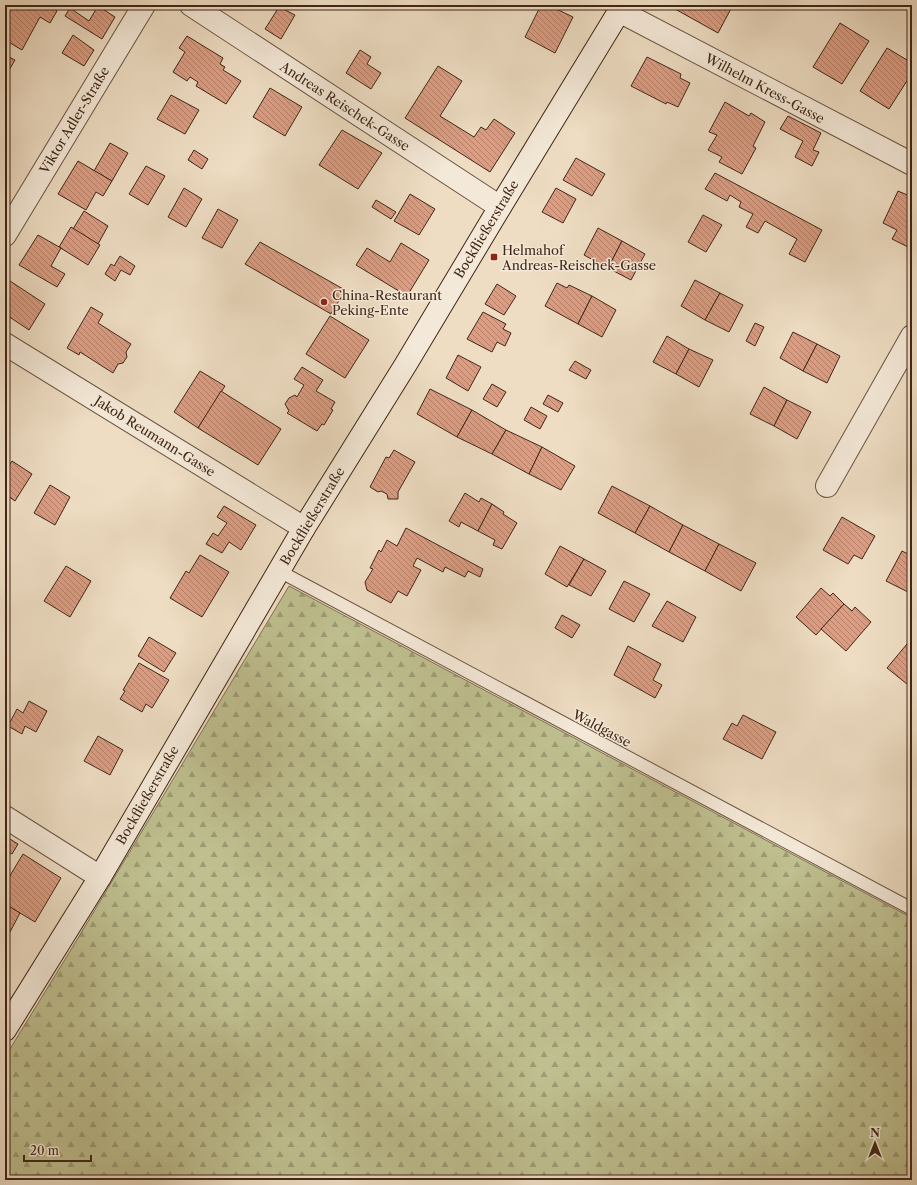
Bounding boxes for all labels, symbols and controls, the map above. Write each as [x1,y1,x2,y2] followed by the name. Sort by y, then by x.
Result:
[702,49,827,126] street label: Wilhelm Kress-Gasse
[276,57,413,154] street label: Andreas Reischek-Gasse
[35,64,112,177] street label: Viktor Adler-Straße
[450,177,522,281] street label: Bockfließerstraße
[501,242,656,273] place label: Helmahof Andreas-Reischek-Gasse
[489,252,499,262] marker: Helmahof Andreas-Reischek-Gasse
[332,287,442,318] place label: China-Restaurant Peking-Ente
[319,297,329,307] marker: China-Restaurant Peking-Ente
[90,391,218,480] street label: Jakob Reumann-Gasse
[276,464,348,568] street label: Bockfließerstraße
[569,705,634,750] street label: Waldgasse
[112,743,182,847] street label: Bockfließerstraße
[855,1123,895,1163] north arrow
[870,1126,880,1140] text: N
[24,1137,91,1163] scale bar
[30,1143,59,1158] text: 20 m

